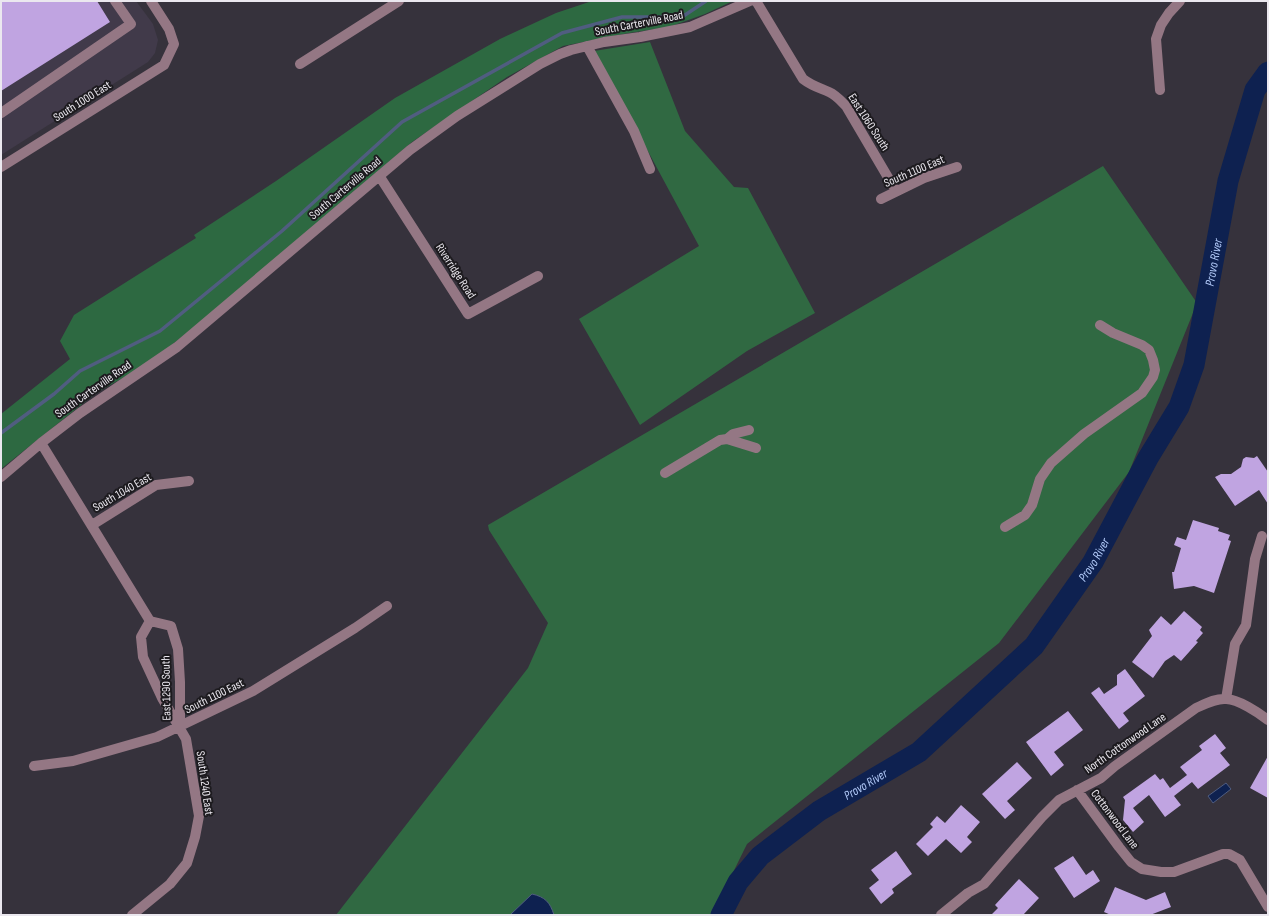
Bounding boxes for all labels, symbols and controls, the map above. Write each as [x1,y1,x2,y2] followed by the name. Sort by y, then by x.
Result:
[594,8,685,39] street label: South Carterville Road
[51,78,114,125] street label: South 1000 East
[845,91,893,154] street label: East 1060 South
[882,152,947,191] street label: South 1100 East
[306,154,384,223] street label: South Carterville Road
[1202,236,1226,287] water label: Provo River
[432,241,479,302] street label: Riverridge Road
[52,358,134,421] street label: South Carterville Road
[90,470,154,515] street label: South 1040 East
[1075,534,1114,585] water label: Provo River
[158,655,175,721] street label: East 1290 South
[182,675,247,717] street label: South 1100 East
[1082,710,1169,777] street label: North Cottonwood Lane
[193,750,216,816] street label: South 1240 East
[841,765,892,804] water label: Provo River
[1087,787,1142,852] street label: Cottonwood Lane

